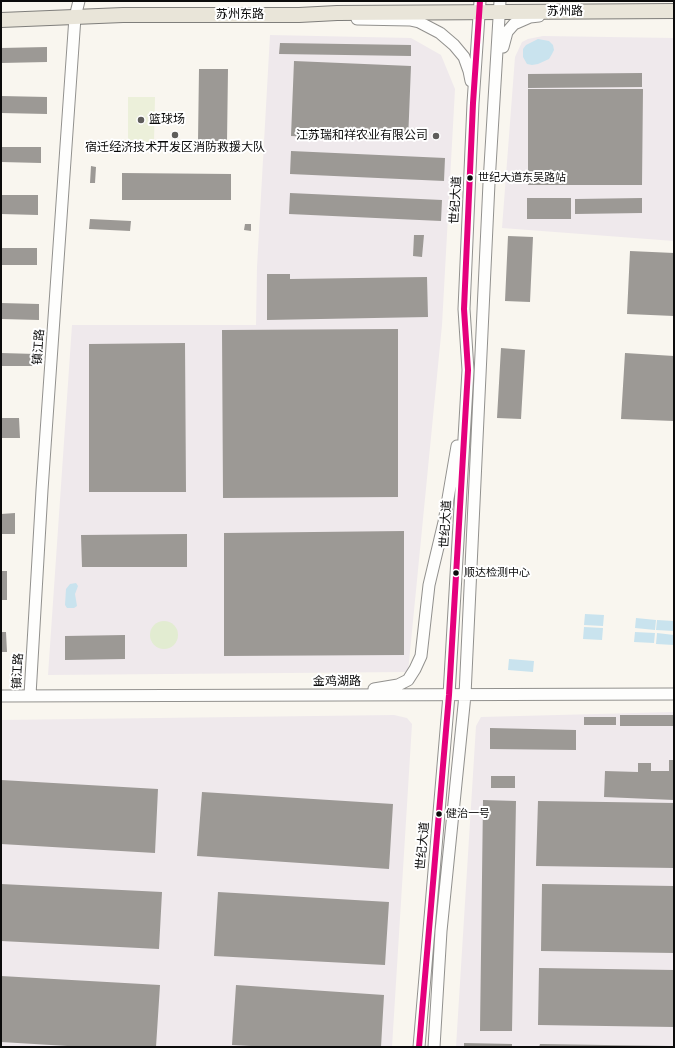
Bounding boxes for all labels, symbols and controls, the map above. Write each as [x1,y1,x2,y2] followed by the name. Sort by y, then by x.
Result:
[547,5,583,19] street label: 苏州路
[216,8,264,22] street label: 苏州东路
[149,113,185,127] place label: 篮球场
[136,115,146,125] marker: 篮球场
[296,129,428,143] place label: 江苏瑞和祥农业有限公司
[170,130,180,140] marker: 宿迁经济技术开发区消防救援大队
[431,131,441,141] marker: 江苏瑞和祥农业有限公司
[85,141,265,155] place label: 宿迁经济技术开发区消防救援大队
[478,171,566,185] place label: 世纪大道东吴路站
[465,173,475,183] marker: 世纪大道东吴路站
[448,176,464,224] street label: 世纪大道
[31,329,47,365] street label: 镇江路
[438,500,454,548] street label: 世纪大道
[464,566,530,580] place label: 顺达检测中心
[451,568,461,578] marker: 顺达检测中心
[10,653,26,689] street label: 镇江路
[313,675,361,689] street label: 金鸡湖路
[446,807,490,821] place label: 健治一号
[434,809,444,819] marker: 健治一号
[414,821,432,871] street label: 世纪大道

